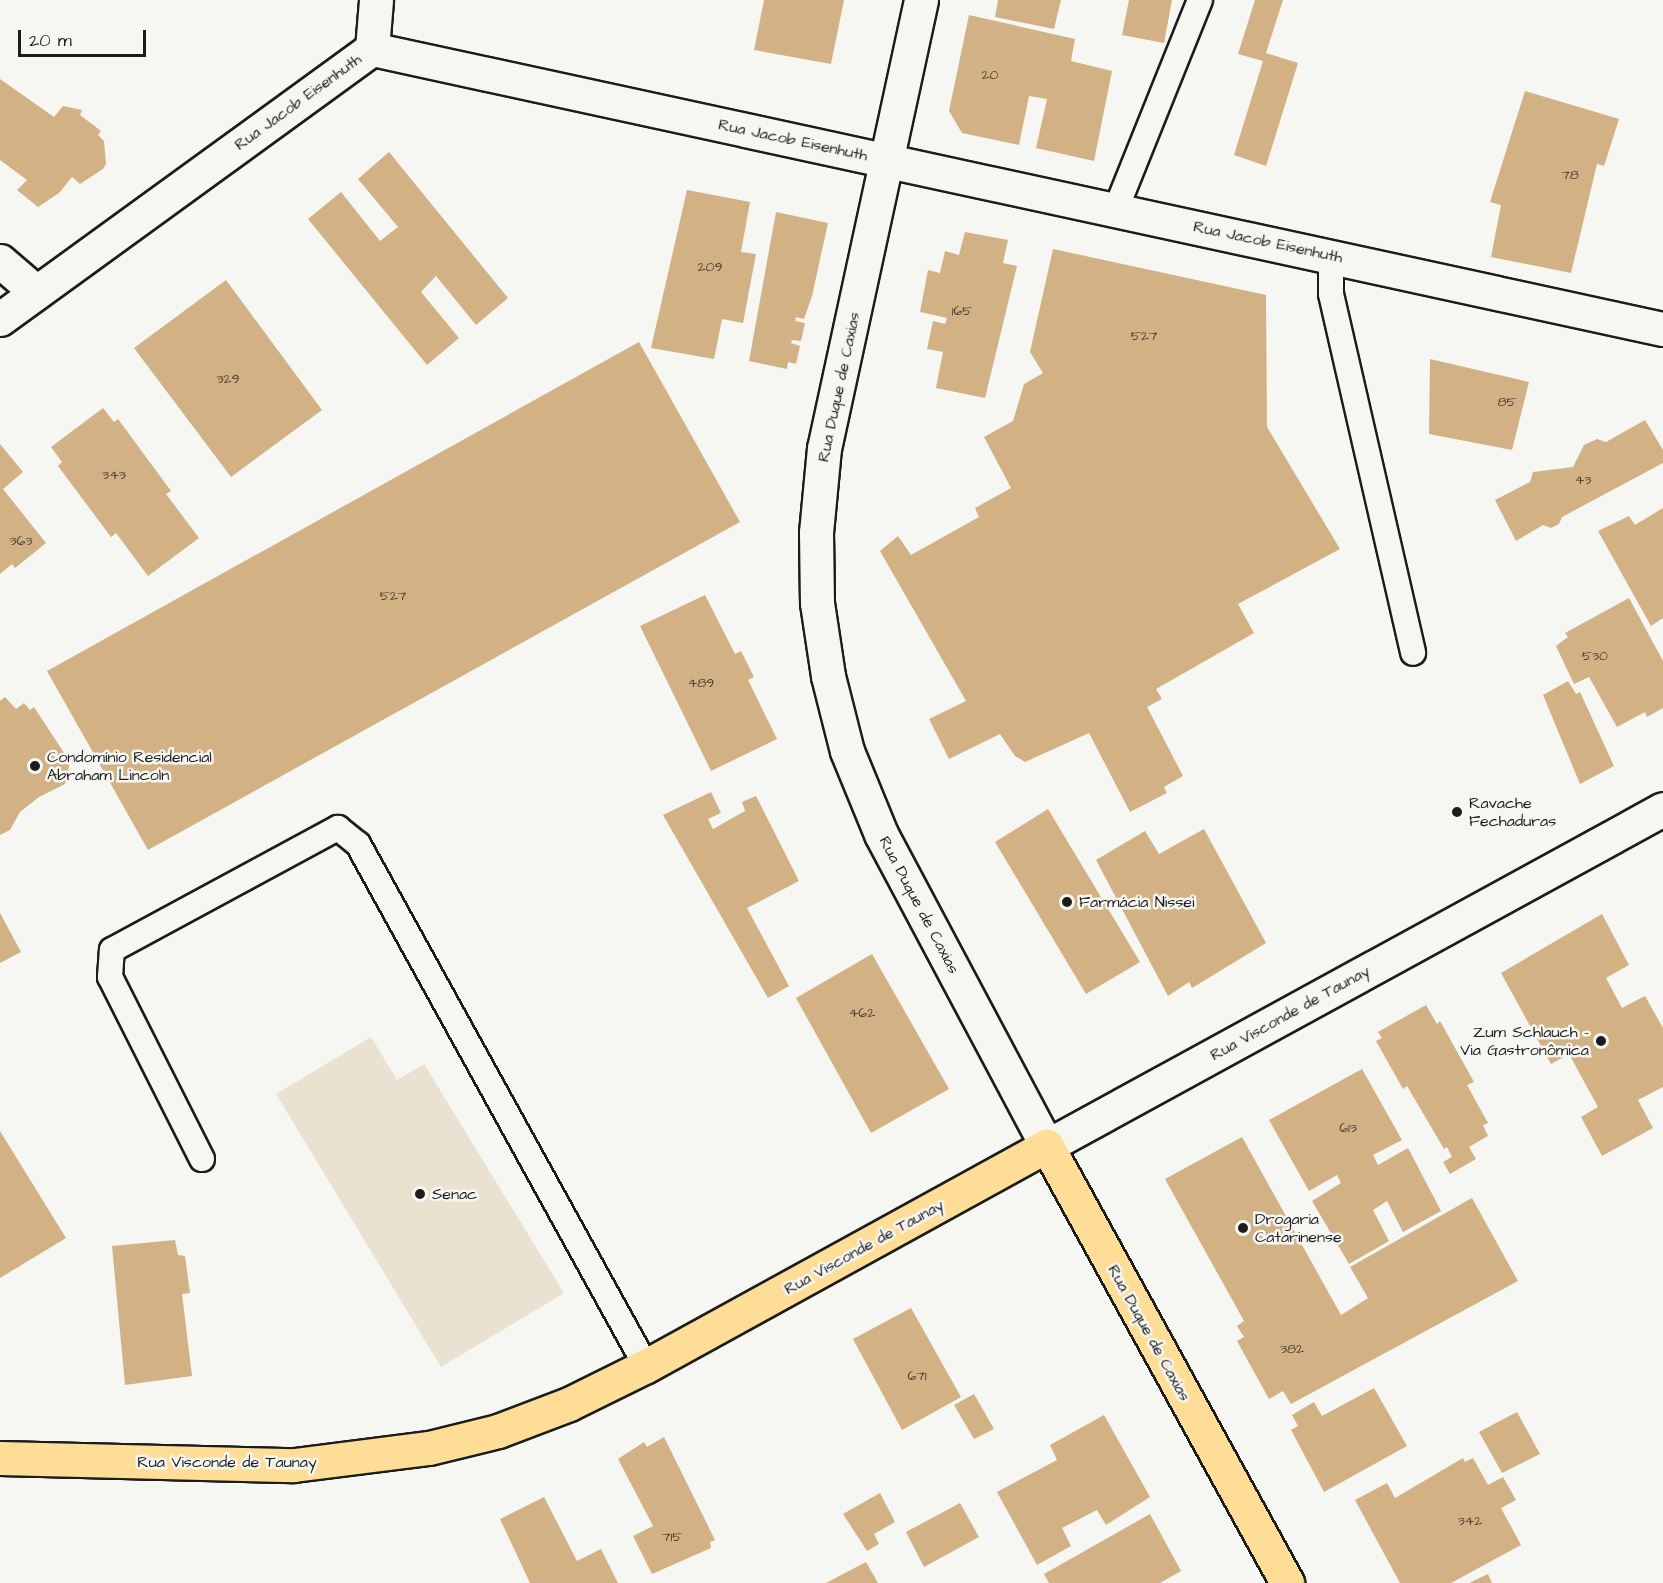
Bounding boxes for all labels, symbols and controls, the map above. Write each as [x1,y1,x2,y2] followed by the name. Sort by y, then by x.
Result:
[21,18,148,56] scale bar
[29,28,72,53] text: 20 m
[231,49,365,155] street label: Rua Jacob Eisenhuth
[982,67,998,83] house number: 20
[717,115,869,165] street label: Rua Jacob Eisenhuth
[1561,167,1579,183] house number: 78
[1192,217,1344,267] street label: Rua Jacob Eisenhuth
[698,259,722,275] house number: 209
[952,303,972,319] house number: 165
[814,310,864,464] street label: Rua Duque de Caxias
[1131,328,1157,344] house number: 527
[216,371,240,387] house number: 329
[1498,394,1516,410] house number: 85
[102,467,126,483] house number: 343
[1575,472,1591,488] house number: 43
[9,533,33,549] house number: 363
[380,588,406,604] house number: 527
[1582,648,1608,664] house number: 530
[688,675,714,691] house number: 489
[47,747,212,785] place label: Condomínio Residencial Abraham Lincoln
[28,759,42,773] marker: Condomínio Residencial Abraham Lincoln
[1469,793,1556,831] place label: Ravache Fechaduras
[1450,805,1464,819] marker: Ravache Fechaduras
[875,833,963,977] street label: Rua Duque de Caxias
[1079,892,1194,912] place label: Farmácia Nissei
[1060,895,1074,909] marker: Farmácia Nissei
[1207,961,1373,1065] street label: Rua Visconde de Taunay
[849,1005,875,1021] house number: 462
[1460,1022,1589,1060] place label: Zum Schlauch - Via Gastronômica
[1594,1034,1608,1048] marker: Zum Schlauch - Via Gastronômica
[1339,1120,1357,1136] house number: 613
[432,1184,477,1204] place label: Senac
[413,1187,427,1201] marker: Senac
[781,1195,947,1299] street label: Rua Visconde de Taunay
[1255,1209,1342,1247] place label: Drogaria Catarinense
[1236,1221,1250,1235] marker: Drogaria Catarinense
[1104,1262,1194,1404] street label: Rua Duque de Caxias
[1280,1341,1304,1357] house number: 382
[907,1368,927,1384] house number: 671
[137,1452,317,1472] street label: Rua Visconde de Taunay
[1458,1513,1482,1529] house number: 342
[662,1529,682,1545] house number: 715

